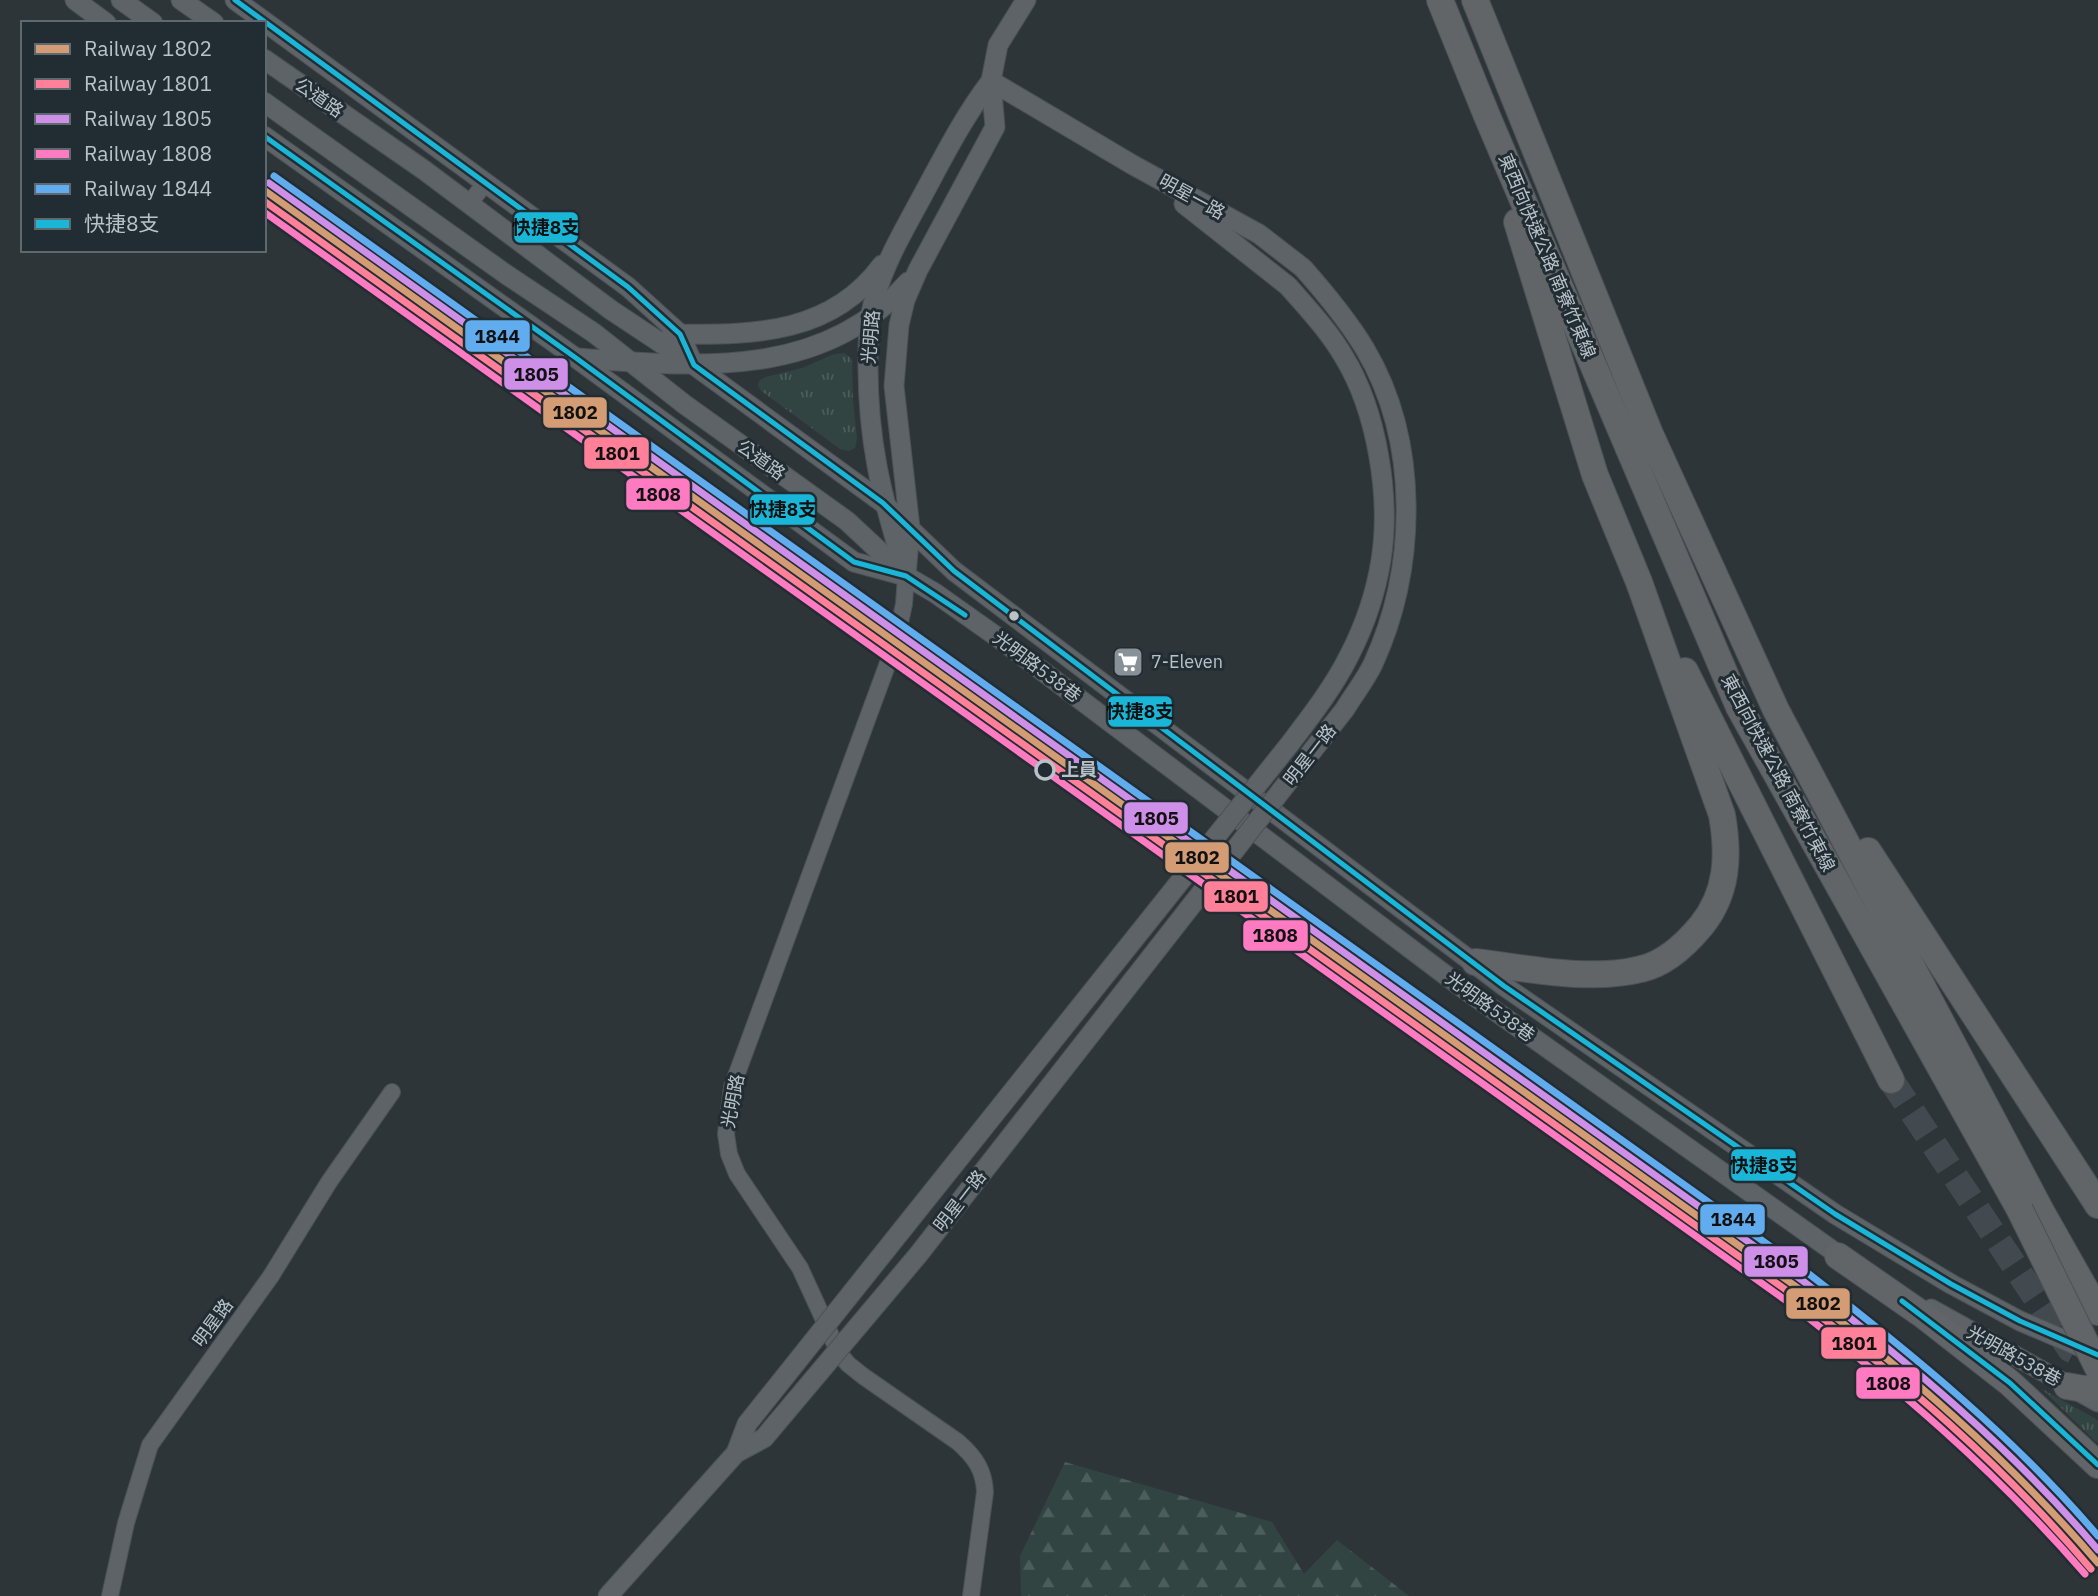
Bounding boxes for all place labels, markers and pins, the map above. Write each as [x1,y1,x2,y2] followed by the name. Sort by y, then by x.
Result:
[1007,609,1021,623] unlabelled marker
[1111,645,1145,679] supermarket icon: 7-Eleven
[1151,650,1223,673] place label: 7-Eleven
[1061,758,1097,781] place label: 上員
[1035,760,1055,780] marker: 上員

